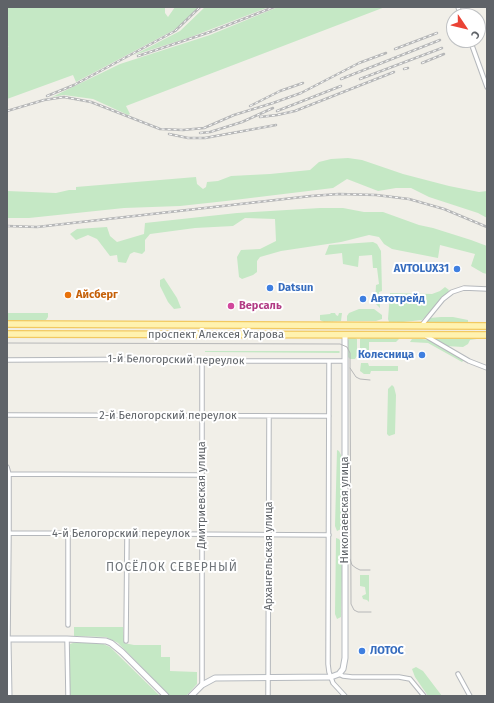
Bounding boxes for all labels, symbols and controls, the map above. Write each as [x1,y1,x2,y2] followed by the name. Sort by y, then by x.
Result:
[446,8,486,48] north arrow
[468,28,483,41] text: С
[394,262,449,276] place label: AVTOLUX31
[452,264,462,274] marker: AVTOLUX31
[278,281,313,295] place label: Datsun
[265,283,275,293] marker: Datsun
[76,288,118,302] place label: Айсберг
[63,290,73,300] marker: Айсберг
[371,292,425,306] place label: Автотрейд
[358,294,368,304] marker: Автотрейд
[239,299,282,313] place label: Версаль
[226,301,236,311] marker: Версаль
[148,328,284,342] street label: проспект Алексея Угарова
[358,348,414,362] place label: Колесница
[417,350,427,360] marker: Колесница
[107,352,245,368] street label: 1-й Белогорский переулок
[99,409,237,423] street label: 2-й Белогорский переулок
[195,441,209,549] street label: Дмитриевская улица
[338,457,352,563] street label: Николаевская улица
[262,501,276,611] street label: Архангельская улица
[52,527,190,541] street label: 4-й Белогорский переулок
[106,561,238,575] district label: ПОСЁЛОК СЕВЕРНЫЙ
[370,644,404,658] place label: ЛОТОС
[357,646,367,656] marker: ЛОТОС

